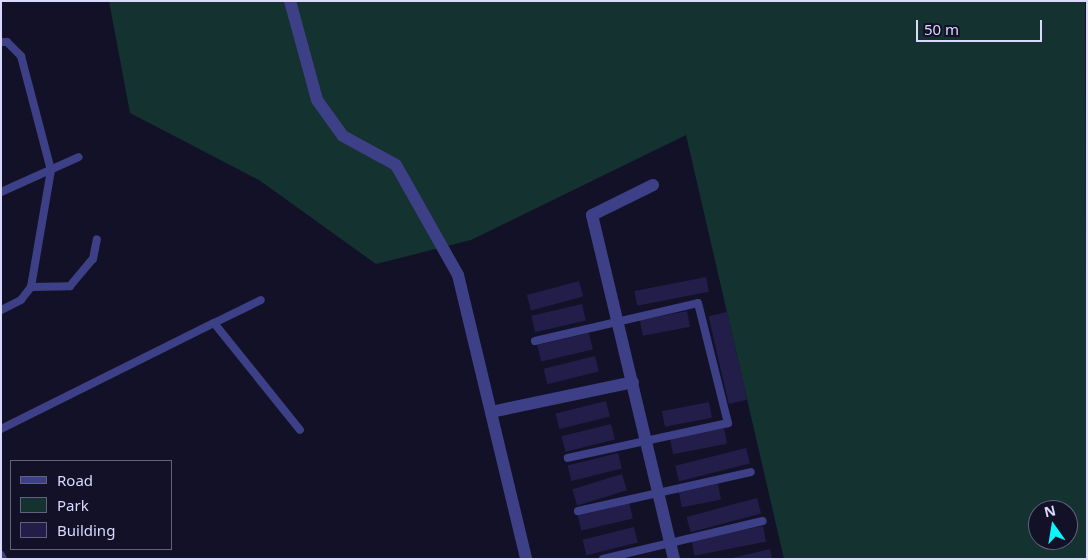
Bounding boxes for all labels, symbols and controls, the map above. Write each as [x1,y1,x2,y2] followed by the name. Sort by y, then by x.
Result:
[918,10,1044,42] scale bar
[924,19,959,39] text: 50 m
[10,460,172,550] legend
[57,470,93,490] text: Road
[57,495,89,515] text: Park
[1028,500,1078,550] north arrow
[1042,500,1057,521] text: N
[57,520,115,540] text: Building

